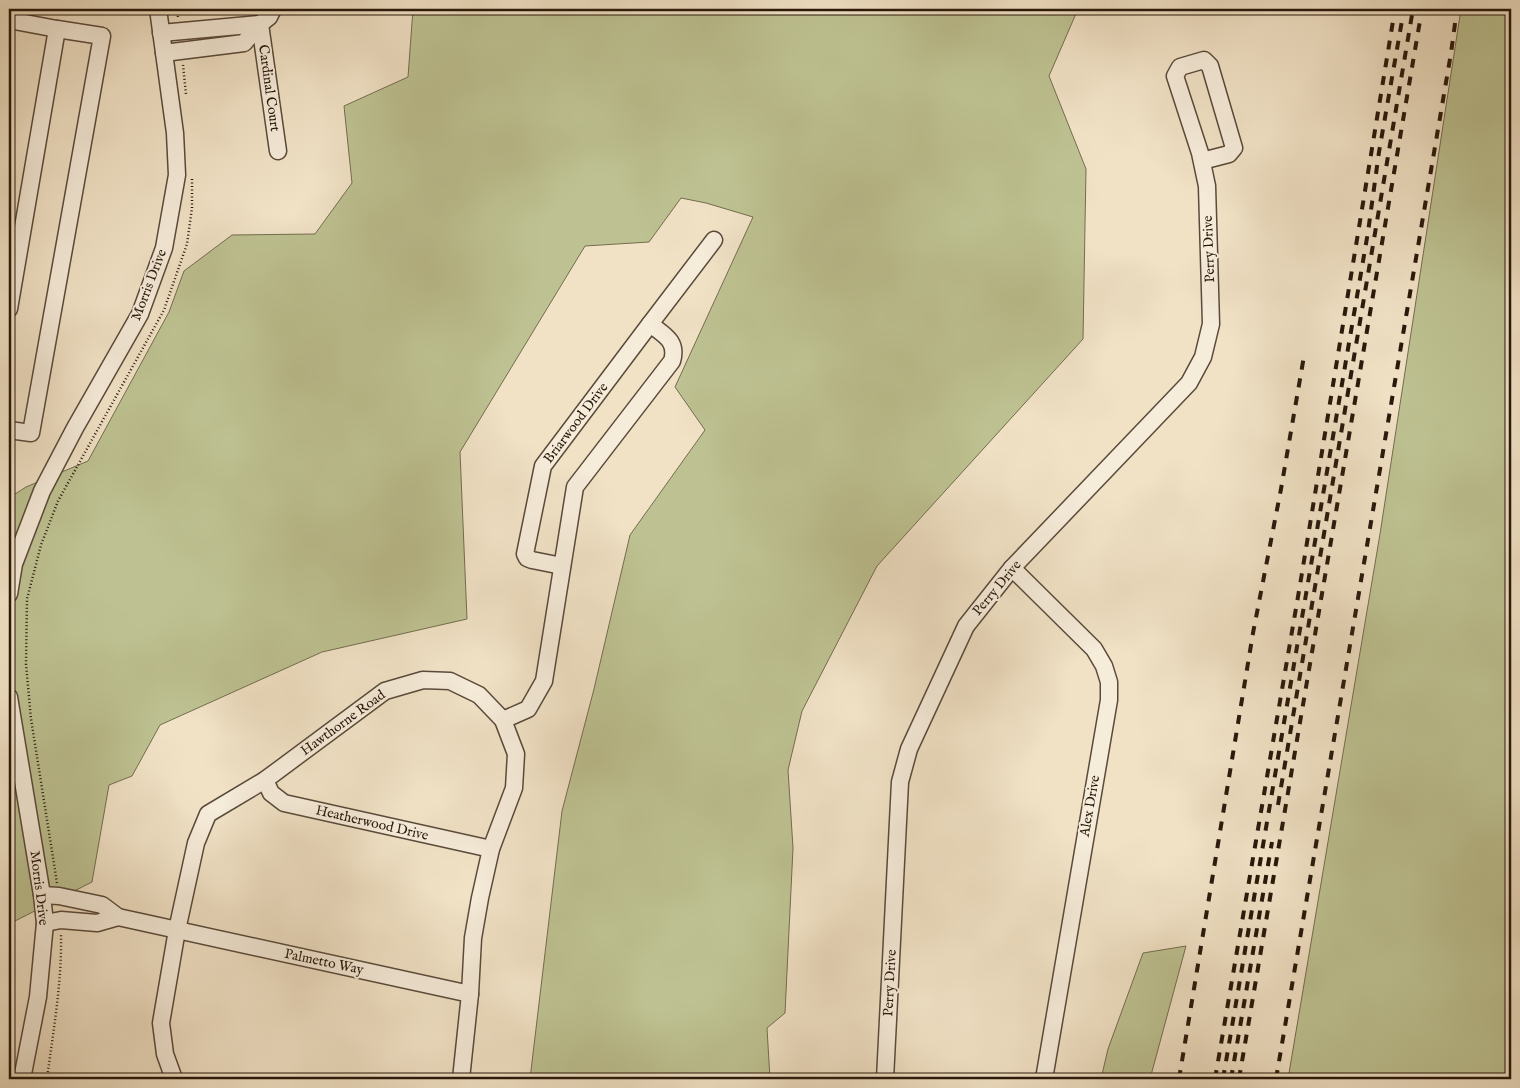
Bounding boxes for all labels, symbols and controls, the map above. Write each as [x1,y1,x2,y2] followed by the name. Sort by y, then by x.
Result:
[254,43,284,133] street label: Cardinal Court
[1199,215,1219,283] street label: Perry Drive
[127,246,171,323] street label: Morris Drive
[540,379,613,467] street label: Briarwood Drive
[969,556,1026,620] street label: Perry Drive
[297,686,389,760] street label: Hawthorne Road
[1076,773,1104,839] street label: Alex Drive
[314,801,431,845] street label: Heatherwood Drive
[25,850,53,927] street label: Morris Drive
[283,945,365,979] street label: Palmetto Way
[879,948,901,1017] street label: Perry Drive

